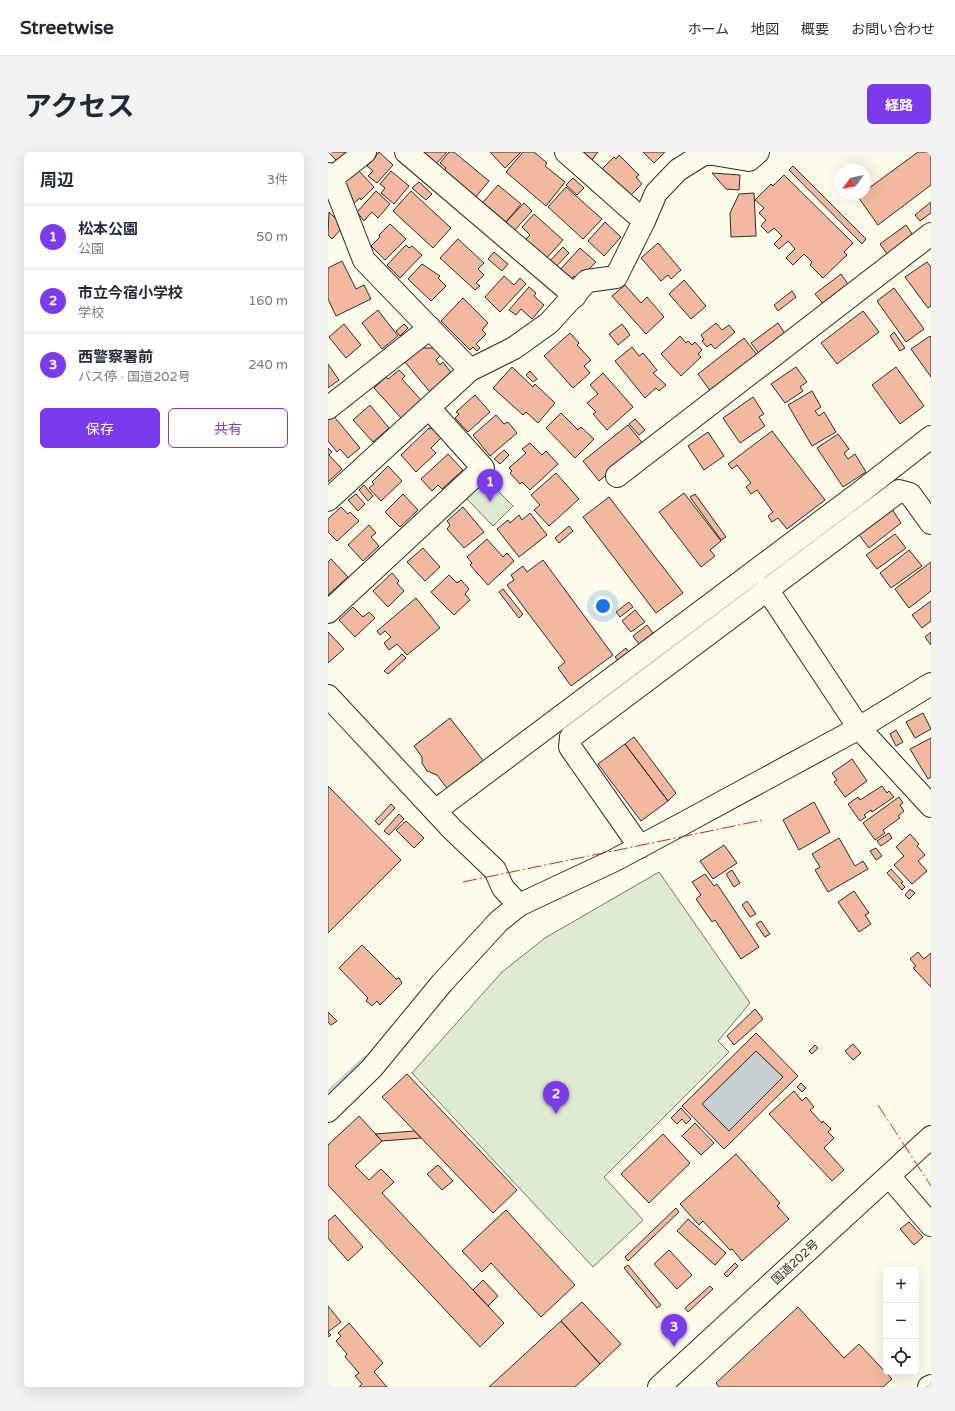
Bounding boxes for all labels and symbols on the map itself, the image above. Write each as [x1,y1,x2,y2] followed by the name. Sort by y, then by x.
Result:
[835,164,871,200] north arrow
[477,469,503,502] pin: 1
[593,596,613,616] your location
[543,1081,569,1114] pin: 2
[769,1237,821,1287] street label: 国道202号
[661,1314,687,1347] pin: 3

